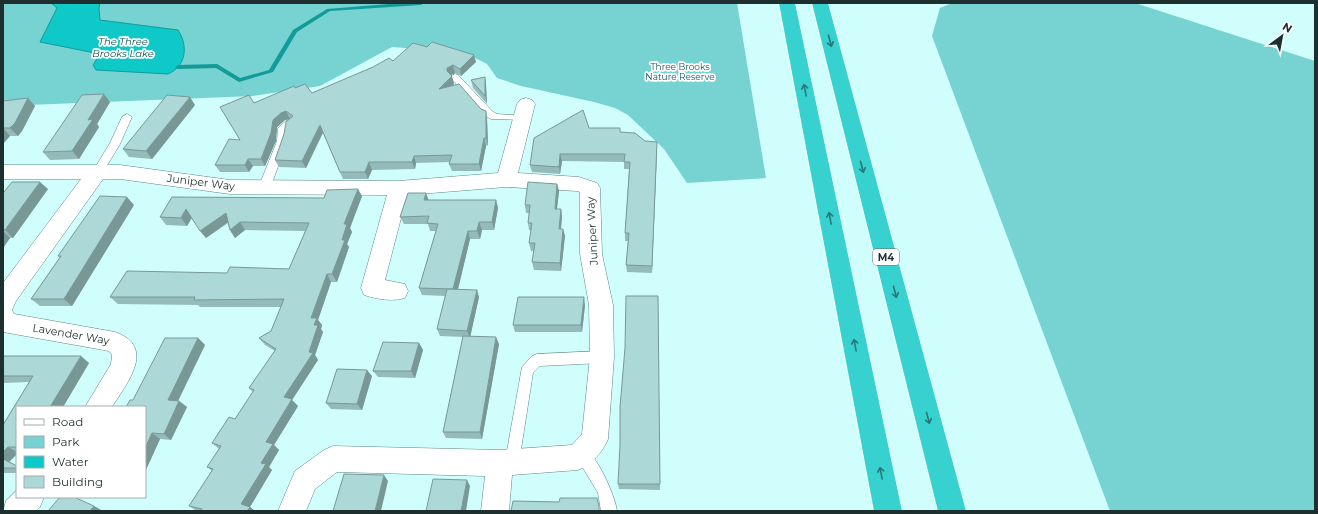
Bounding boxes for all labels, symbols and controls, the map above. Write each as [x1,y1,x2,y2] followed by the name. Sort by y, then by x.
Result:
[1262,16,1302,56] north arrow
[1280,19,1295,36] text: N
[826,34,834,47] one-way arrow
[92,35,154,60] water label: The Three Brooks Lake
[645,61,715,82] park label: Three Brooks Nature Reserve
[800,84,808,97] one-way arrow
[859,160,867,173] one-way arrow
[165,171,236,193] street label: Juniper Way
[583,196,601,267] street label: Juniper Way
[826,212,834,225] one-way arrow
[873,249,899,265] road number: M4
[892,286,899,299] one-way arrow
[31,320,111,348] street label: Lavender Way
[851,339,859,352] one-way arrow
[16,406,146,498] legend
[925,411,932,424] one-way arrow
[52,414,83,429] text: Road
[52,434,80,449] text: Park
[52,454,89,469] text: Water
[877,467,885,480] one-way arrow
[52,474,103,489] text: Building

